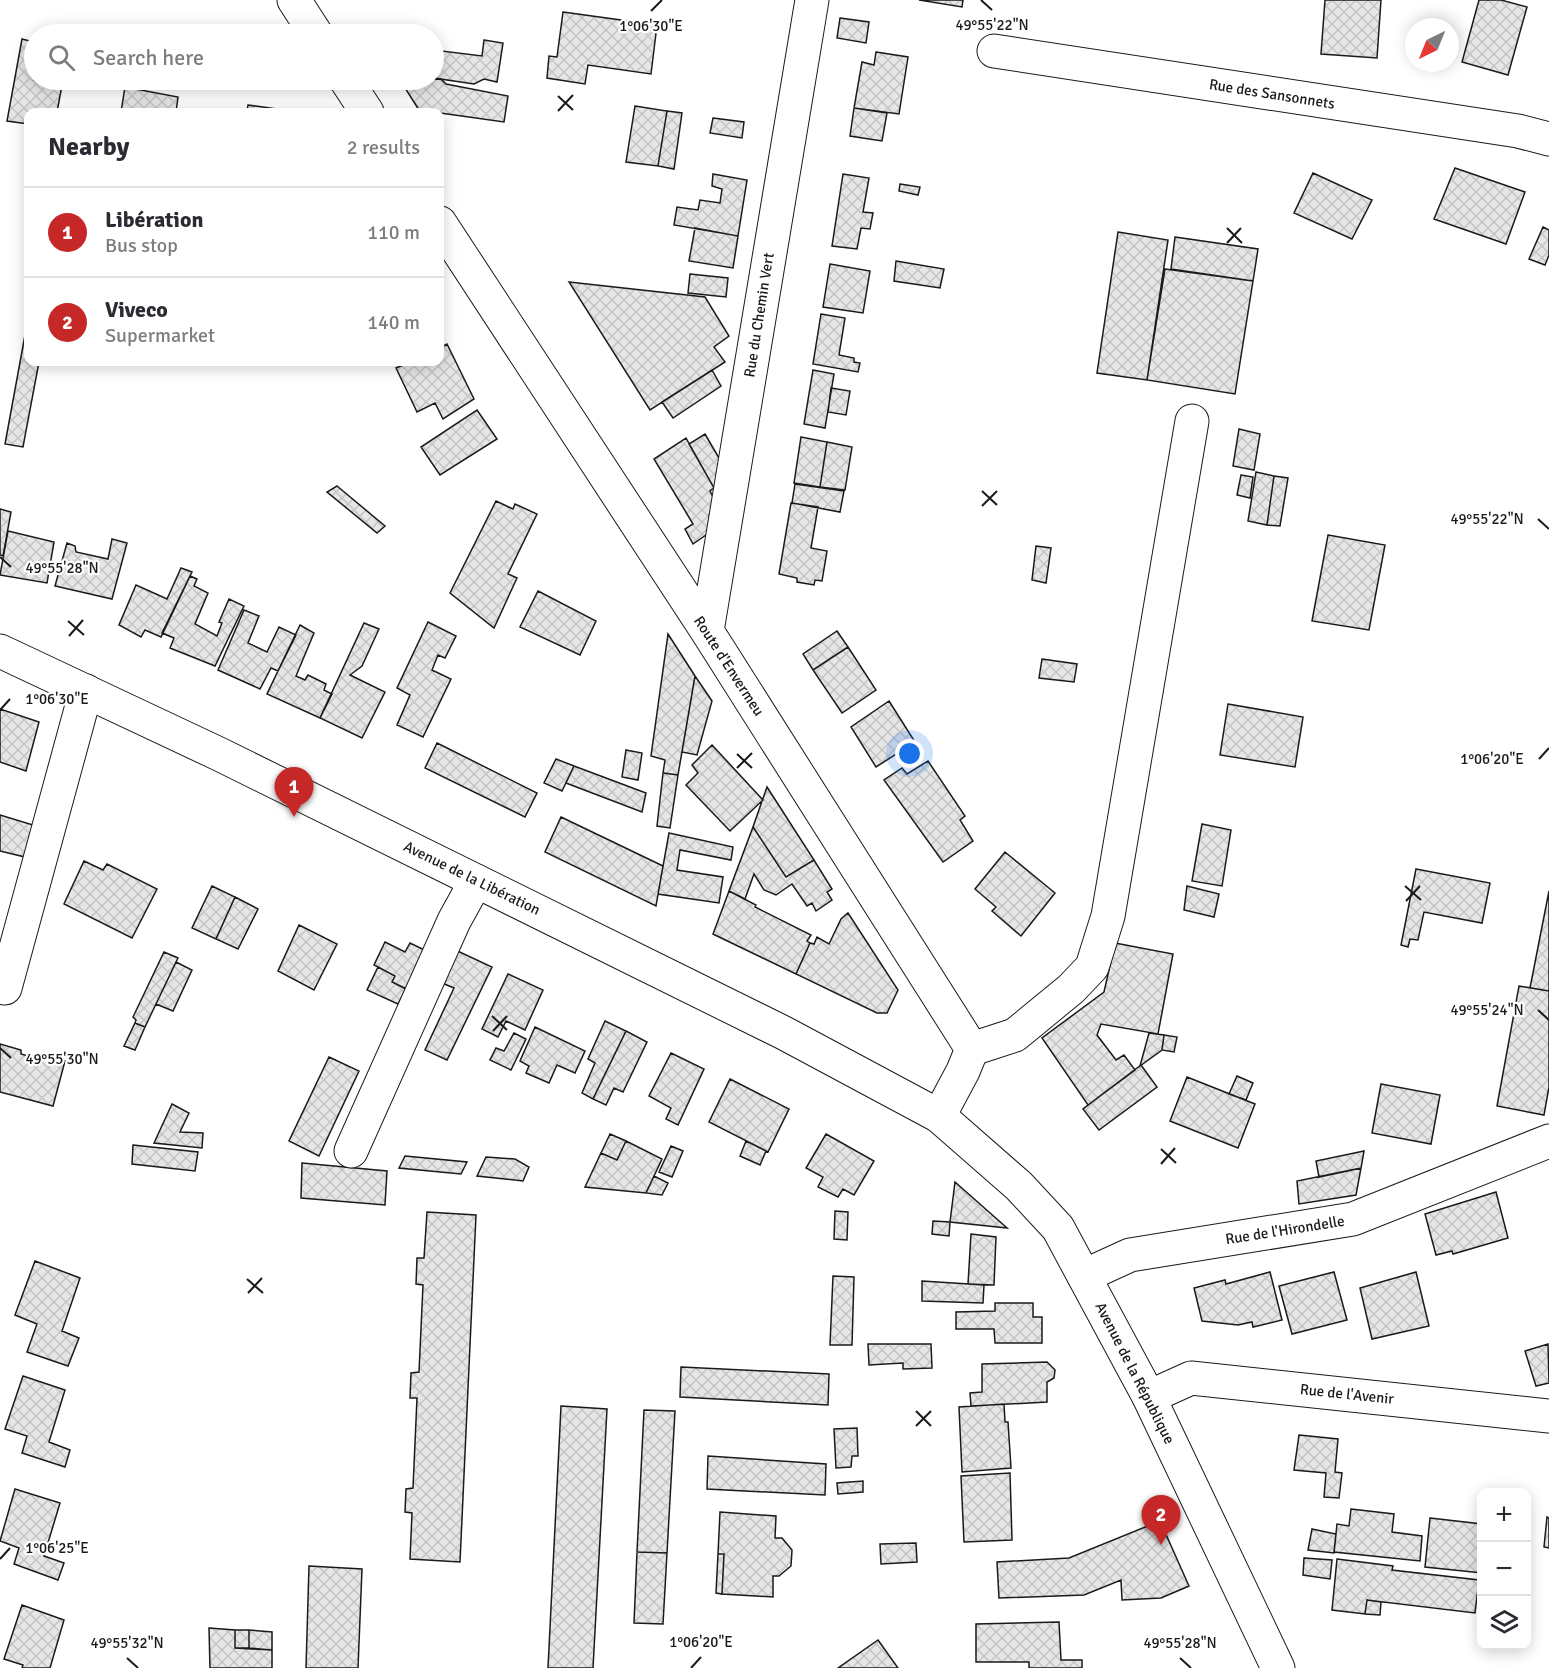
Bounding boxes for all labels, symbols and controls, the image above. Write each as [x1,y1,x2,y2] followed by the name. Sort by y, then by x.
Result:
[955,16,1029,34] text: 49°55'22"N
[619,17,683,35] text: 1°06'30"E
[1405,18,1459,72] north arrow
[24,24,444,90] search box
[45,41,78,74] icon: search
[93,44,204,71] text: Search here
[1208,75,1337,113] street label: Rue des Sansonnets
[48,131,129,163] text: Nearby
[347,135,420,160] text: 2 results
[105,206,203,233] text: Libération
[62,220,73,245] text: 1
[367,220,420,245] text: 110 m
[105,233,178,258] text: Bus stop
[740,251,778,379] street label: Rue du Chemin Vert
[105,296,168,323] text: Viveco
[62,310,73,335] text: 2
[367,310,420,335] text: 140 m
[105,323,215,348] text: Supermarket
[1450,510,1524,528] text: 49°55'22"N
[25,559,99,577] text: 49°55'28"N
[690,613,768,719] street label: Route d'Envermeu
[25,690,89,708] text: 1°06'30"E
[895,739,924,768] your location
[1460,750,1524,768] text: 1°06'20"E
[274,768,314,817] pin: 1
[401,837,543,919] street label: Avenue de la Libération
[1450,1001,1524,1019] text: 49°55'24"N
[25,1050,99,1068] text: 49°55'30"N
[1224,1212,1346,1248] street label: Rue de l'Hirondelle
[1091,1299,1179,1447] street label: Avenue de la République
[1299,1380,1395,1408] street label: Rue de l'Avenir
[1477,1488,1531,1650] map controls
[1477,1488,1531,1542] button: +
[1142,1496,1180,1545] pin: 2
[25,1539,89,1557] text: 1°06'25"E
[1477,1542,1531,1596] button: −
[1477,1596,1531,1650] button: layers
[669,1633,733,1651] text: 1°06'20"E
[90,1634,164,1652] text: 49°55'32"N
[1143,1634,1217,1652] text: 49°55'28"N

